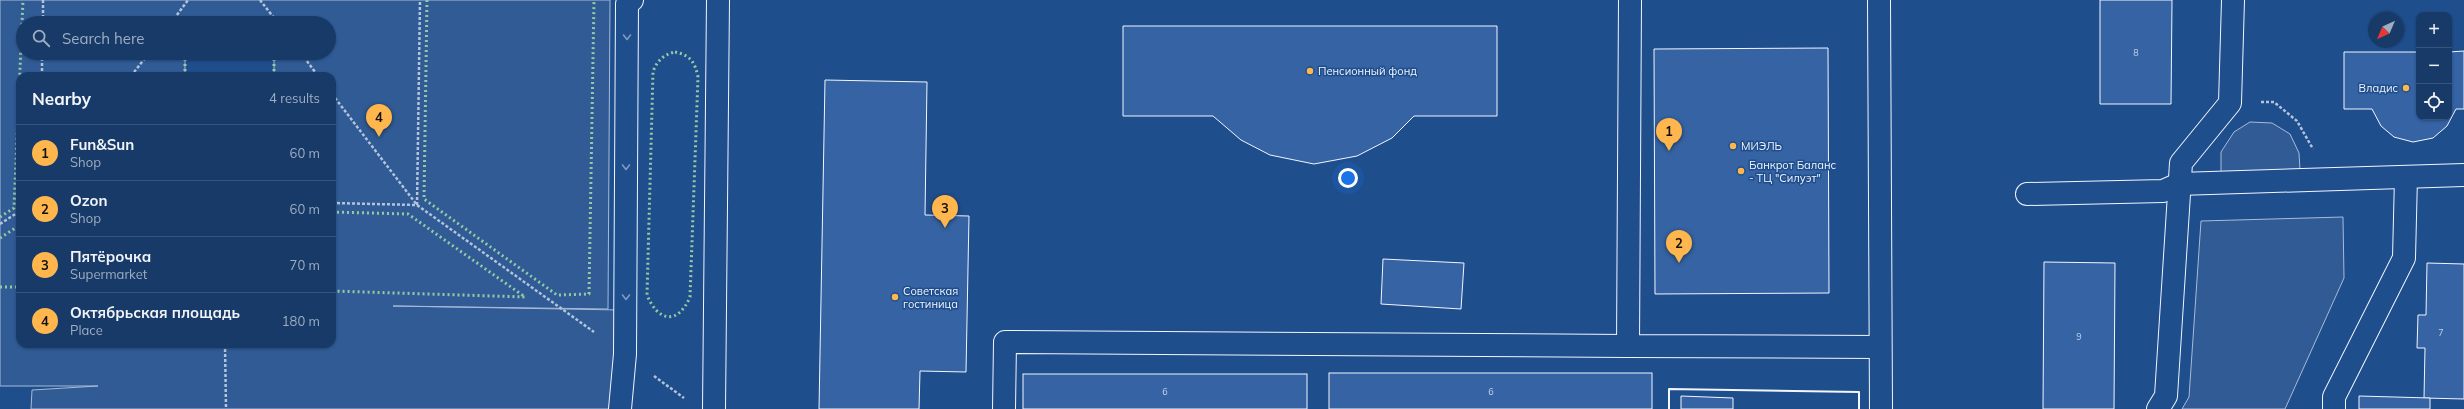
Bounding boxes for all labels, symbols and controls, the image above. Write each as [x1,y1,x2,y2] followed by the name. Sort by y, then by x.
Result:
[2368,12,2404,48] north arrow
[2416,12,2452,120] map controls
[2416,12,2452,48] button: +
[16,16,336,60] search box
[30,27,52,49] icon: search
[62,29,144,48] text: Search here
[623,34,631,40] one-way arrow
[2133,47,2139,58] house number: 8
[2416,48,2452,84] button: −
[1318,64,1417,78] place label: Пенсионный фонд
[1305,66,1315,76] marker: Пенсионный фонд
[2359,81,2398,95] place label: Владис
[2401,83,2411,93] marker: Владис
[2416,84,2452,120] button: locate
[32,88,91,109] text: Nearby
[269,90,320,106] text: 4 results
[366,104,392,137] pin: 4
[1656,118,1682,151] pin: 1
[70,135,134,154] text: Fun&Sun
[1741,139,1782,153] place label: МИЭЛЬ
[1728,141,1738,151] marker: МИЭЛЬ
[41,145,49,161] text: 1
[290,145,320,161] text: 60 m
[70,154,101,170] text: Shop
[1749,158,1837,185] place label: Банкрот Баланс - ТЦ "Силуэт"
[622,164,630,170] one-way arrow
[1736,166,1746,176] marker: Банкрот Баланс - ТЦ "Силуэт"
[1338,168,1358,188] your location
[70,191,107,210] text: Ozon
[932,195,958,228] pin: 3
[41,201,49,217] text: 2
[290,201,320,217] text: 60 m
[70,210,101,226] text: Shop
[1666,230,1692,263] pin: 2
[70,247,151,266] text: Пятёрочка
[41,257,49,273] text: 3
[290,257,320,273] text: 70 m
[70,266,147,282] text: Supermarket
[903,284,958,311] place label: Советская гостиница
[890,292,900,302] marker: Советская гостиница
[622,294,630,300] one-way arrow
[70,303,240,322] text: Октябрьская площадь
[41,313,49,329] text: 4
[282,313,320,329] text: 180 m
[70,322,103,338] text: Place
[2438,327,2444,338] house number: 7
[2076,331,2082,342] house number: 9
[1162,386,1168,397] house number: 6
[1488,386,1494,397] house number: 6

